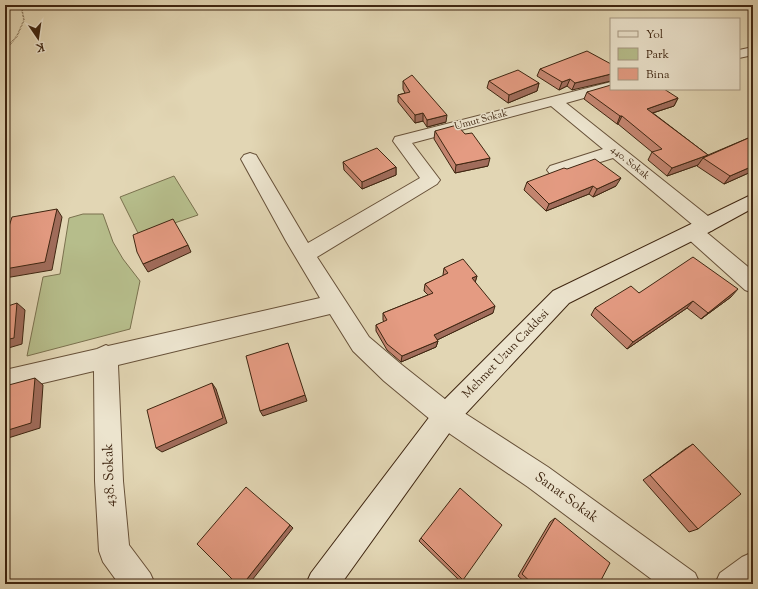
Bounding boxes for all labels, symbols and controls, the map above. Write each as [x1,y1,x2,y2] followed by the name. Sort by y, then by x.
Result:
[18,18,58,58] north arrow
[610,18,740,90] legend
[646,26,664,44] text: Yol
[34,38,47,55] text: K
[646,46,669,64] text: Park
[646,66,670,84] text: Bina
[453,106,510,134] street label: Umut Sokak
[607,143,653,184] street label: 440. Sokak
[458,305,554,403] street label: Mehmet Uzun Caddesi
[99,442,121,507] street label: 438. Sokak
[530,468,602,528] street label: Sanat Sokak

